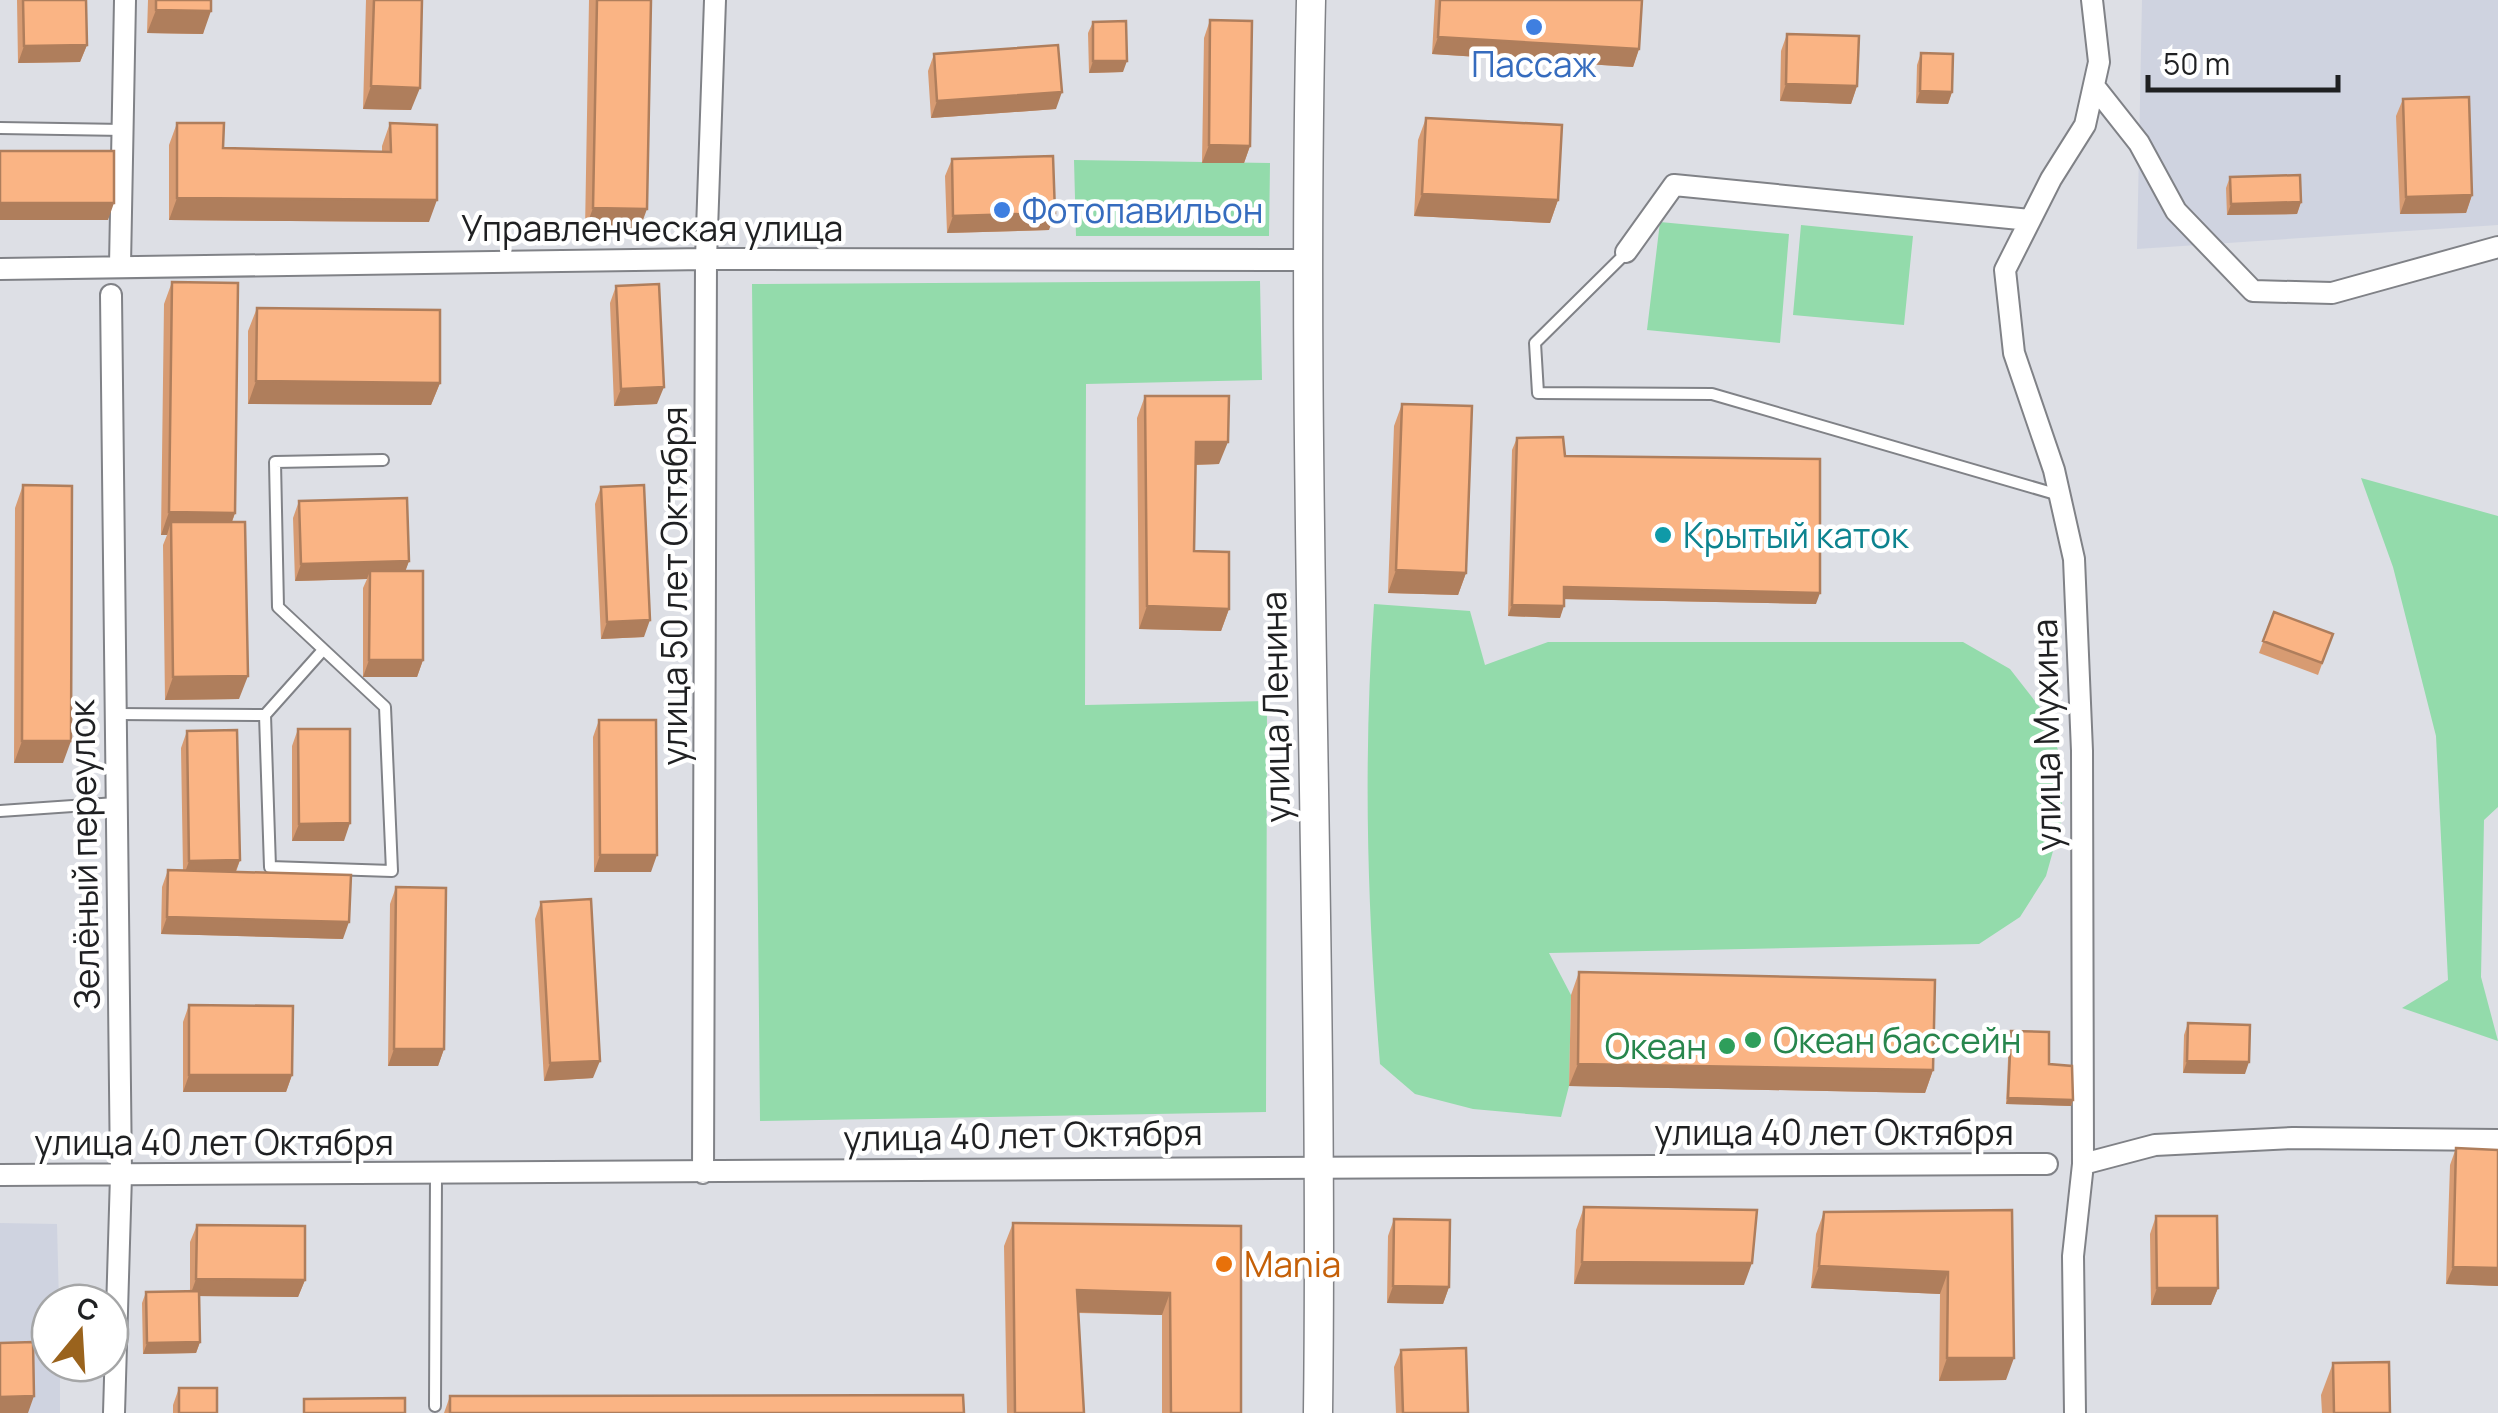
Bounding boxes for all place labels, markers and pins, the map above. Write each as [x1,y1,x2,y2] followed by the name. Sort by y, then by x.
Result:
[1523,16,1545,38] marker: Пассаж
[1471,40,1597,88] place label: Пассаж
[1022,186,1263,234] place label: Фотопавильон
[991,199,1013,221] marker: Фотопавильон
[1683,511,1910,559] place label: Крытый каток
[1652,524,1674,546] marker: Крытый каток
[1773,1016,2021,1064] place label: Океан бассейн
[1605,1022,1707,1070] place label: Океан
[1742,1029,1764,1051] marker: Океан бассейн
[1716,1035,1738,1057] marker: Океан
[1244,1240,1341,1288] place label: Mania
[1213,1253,1235,1275] marker: Mania

